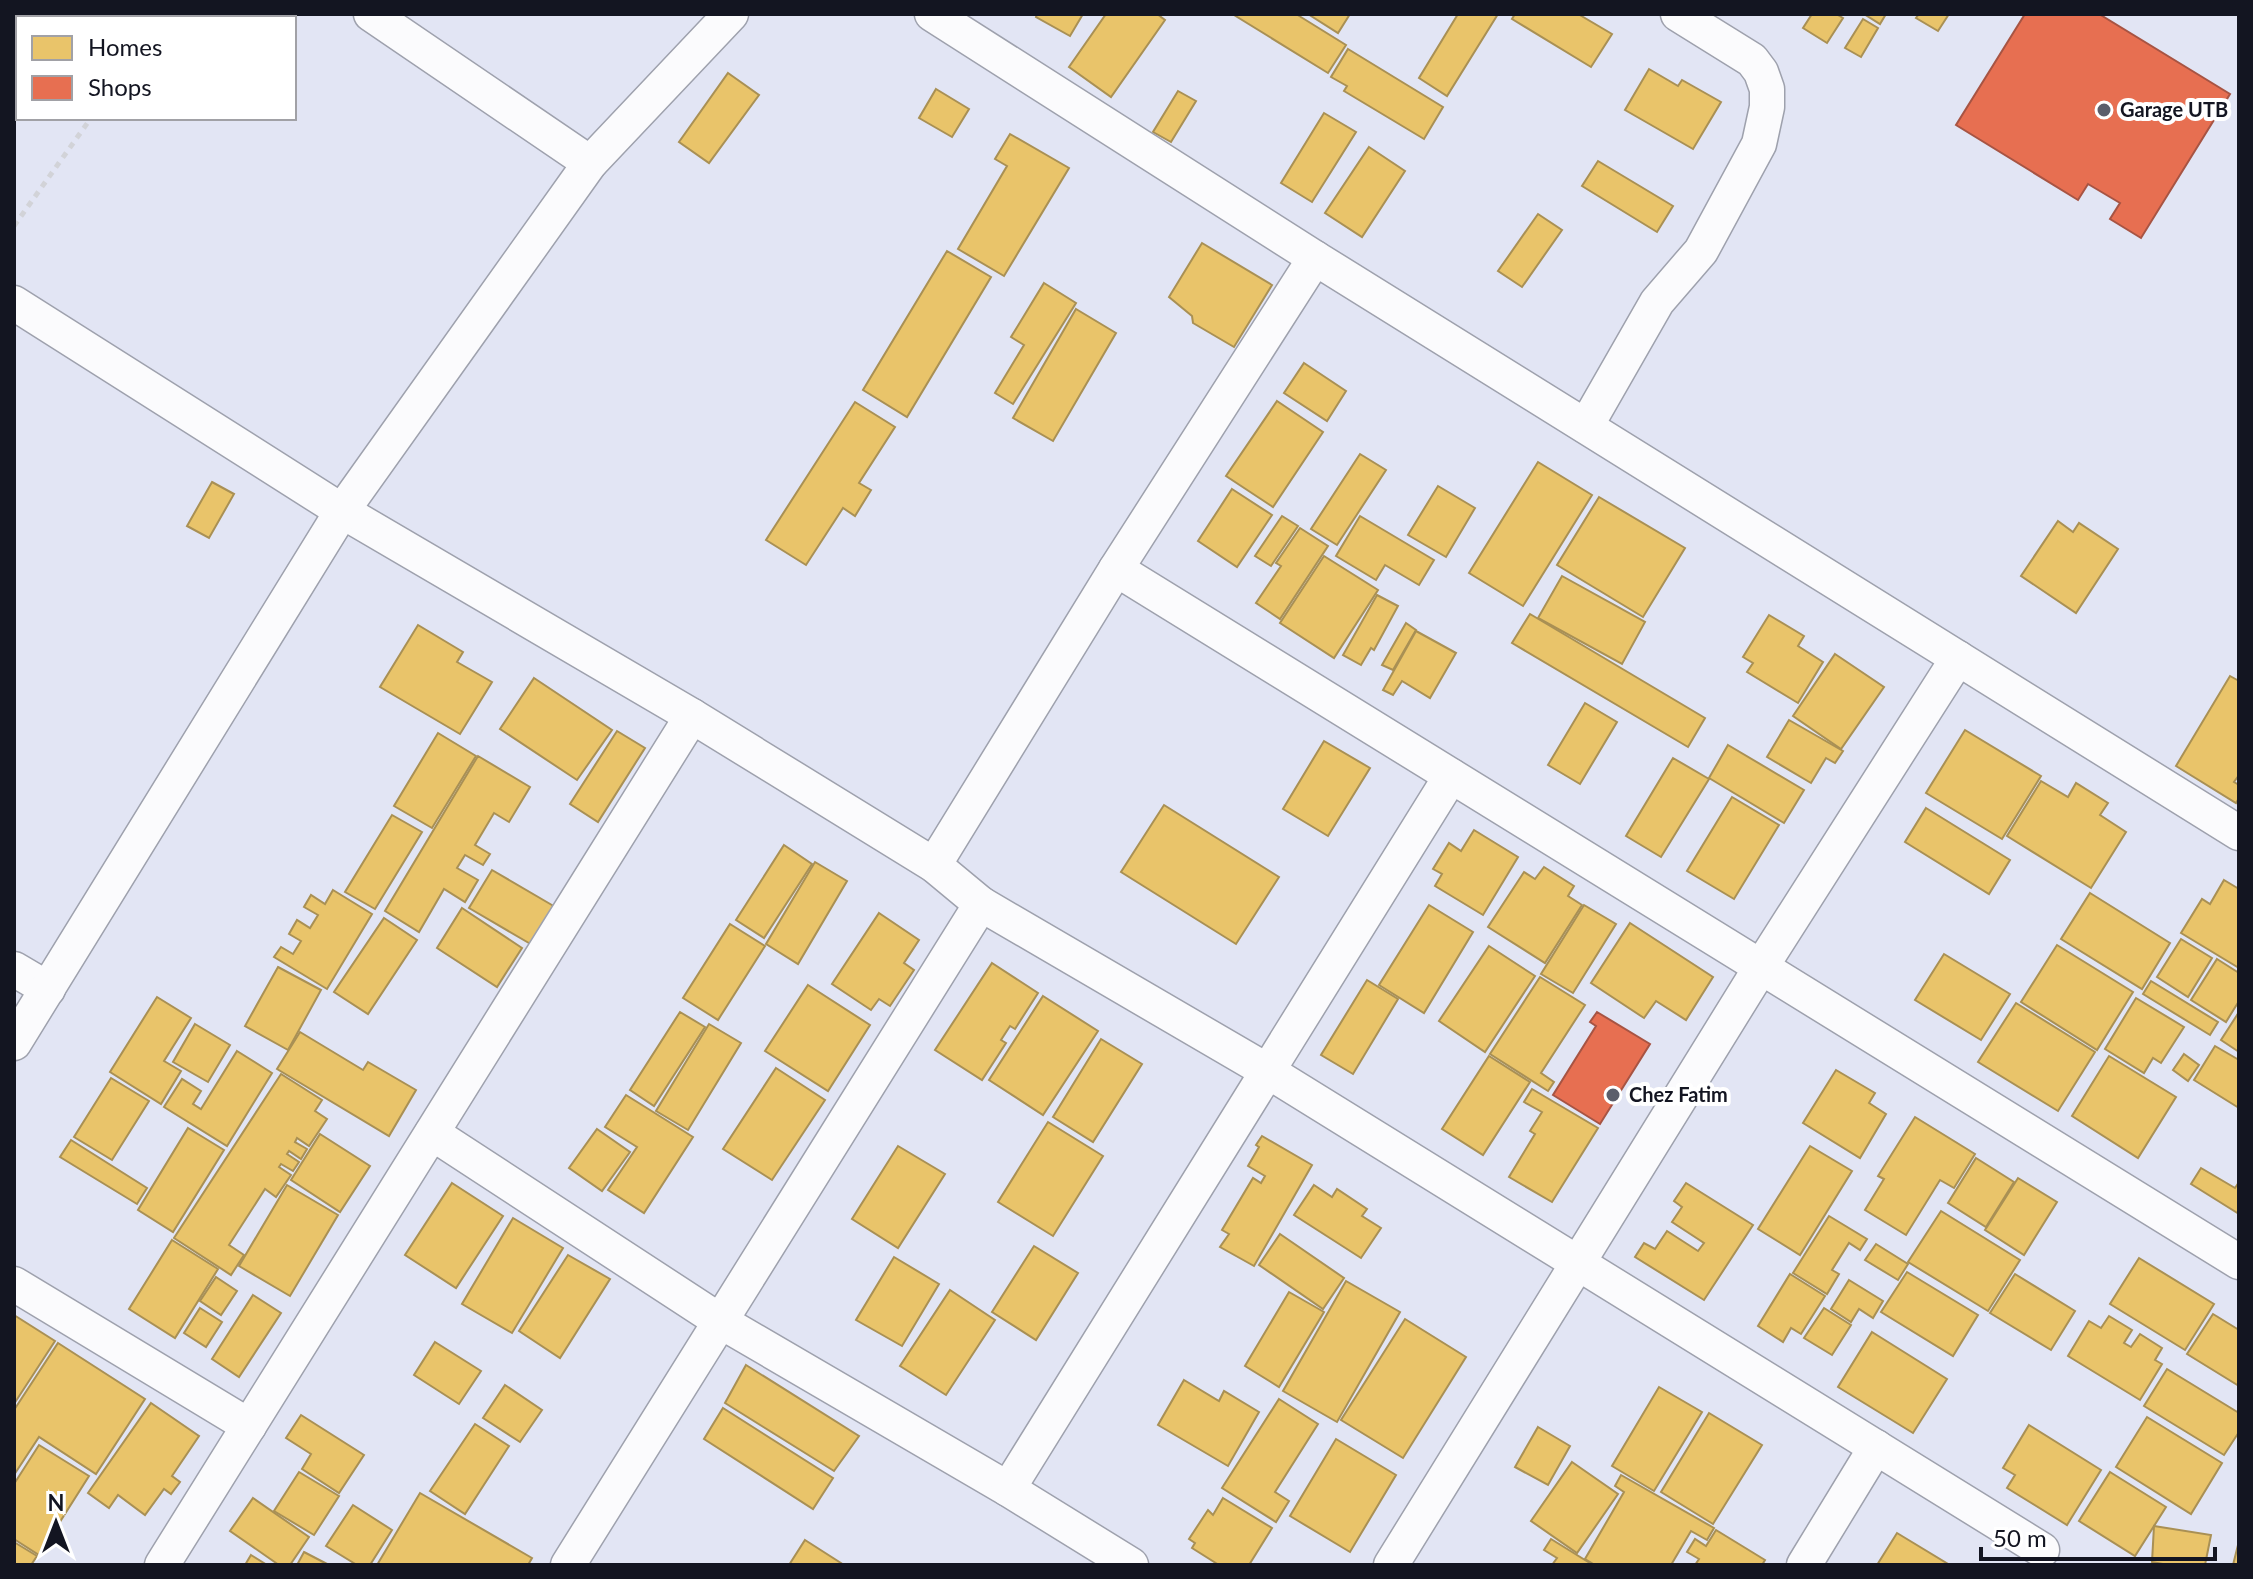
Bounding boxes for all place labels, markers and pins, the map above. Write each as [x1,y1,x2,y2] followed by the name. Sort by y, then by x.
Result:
[2120,97,2228,121] place label: Garage UTB
[2095,101,2113,119] marker: Garage UTB
[1629,1082,1728,1106] place label: Chez Fatim
[1604,1086,1622,1104] marker: Chez Fatim

